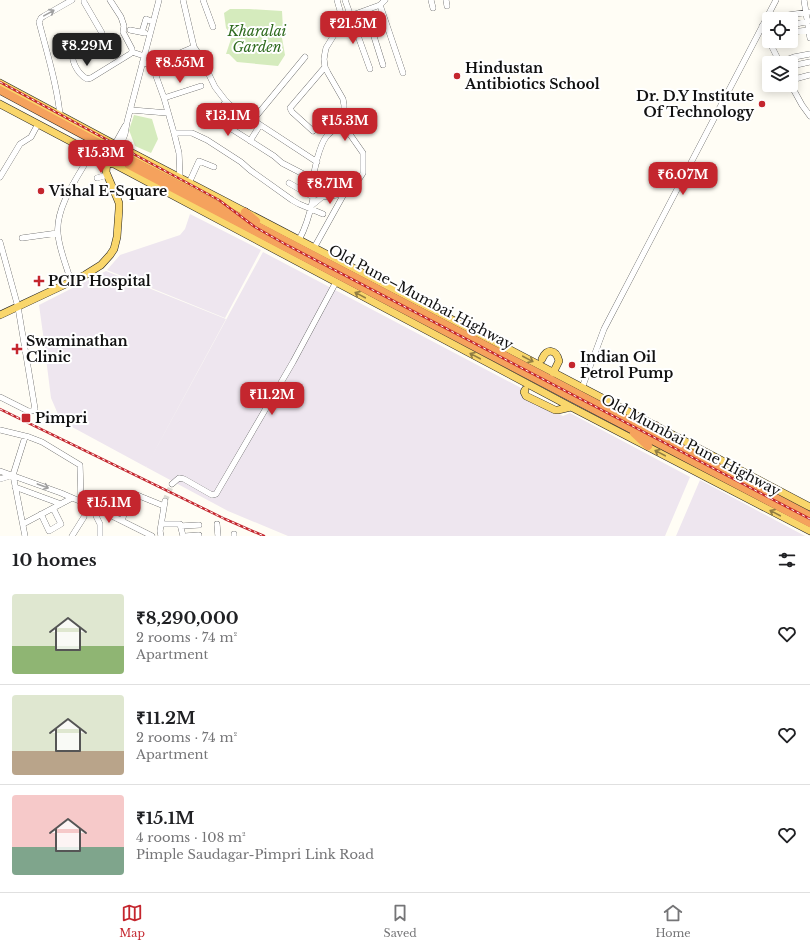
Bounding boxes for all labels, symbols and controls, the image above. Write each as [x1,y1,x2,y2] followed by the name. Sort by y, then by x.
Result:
[43,9,55,16] one-way arrow
[320,11,386,45] pin: ₹21.5M
[762,12,798,92] map controls
[762,12,798,48] button: locate
[329,15,377,32] text: ₹21.5M
[227,22,287,56] park label: Kharalai Garden
[54,33,120,67] pin: ₹8.29M
[61,37,113,54] text: ₹8.29M
[147,50,213,84] pin: ₹8.55M
[155,54,205,71] text: ₹8.55M
[762,56,798,92] button: layers
[464,59,600,93] place label: Hindustan Antibiotics School
[452,71,462,81] marker: Hindustan Antibiotics School
[636,87,755,121] place label: Dr. D.Y Institute Of Technology
[757,99,767,109] marker: Dr. D.Y Institute Of Technology
[195,103,261,137] pin: ₹13.1M
[205,107,251,124] text: ₹13.1M
[312,108,378,142] pin: ₹15.3M
[321,112,369,129] text: ₹15.3M
[68,140,134,174] pin: ₹15.3M
[77,144,125,161] text: ₹15.3M
[650,162,716,196] pin: ₹6.07M
[658,166,708,183] text: ₹6.07M
[297,171,363,205] pin: ₹8.71M
[307,175,353,192] text: ₹8.71M
[48,182,167,200] place label: Vishal E-Square
[36,186,46,196] marker: Vishal E-Square
[326,241,516,353] street label: Old Pune–Mumbai Highway
[48,272,151,290] place label: PCIP Hospital
[33,275,45,287] marker: PCIP Hospital
[354,291,366,298] one-way arrow
[26,332,128,366] place label: Swaminathan Clinic
[11,343,23,355] marker: Swaminathan Clinic
[580,348,673,382] place label: Indian Oil Petrol Pump
[469,352,481,359] one-way arrow
[522,356,534,364] one-way arrow
[567,360,577,370] marker: Indian Oil Petrol Pump
[239,382,305,416] pin: ₹11.2M
[249,386,295,403] text: ₹11.2M
[598,390,784,500] street label: Old Mumbai Pune Highway
[35,409,87,427] place label: Pimpri
[20,412,32,424] marker: Pimpri
[654,449,666,456] one-way arrow
[37,483,49,491] one-way arrow
[76,490,142,524] pin: ₹15.1M
[87,494,131,511] text: ₹15.1M
[770,509,782,516] one-way arrow
[776,549,798,571] icon: filters
[12,550,97,571] text: 10 homes
[136,608,239,629] text: ₹8,290,000
[44,610,92,658] icon: home
[776,623,798,645] icon: heart
[136,629,237,646] text: 2 rooms · 74 m²
[136,646,208,663] text: Apartment
[136,708,196,729] text: ₹11.2M
[44,711,92,759] icon: home
[776,724,798,746] icon: heart
[136,729,237,746] text: 2 rooms · 74 m²
[136,746,208,763] text: Apartment
[136,808,195,829] text: ₹15.1M
[44,811,92,859] icon: home
[776,824,798,846] icon: heart
[136,829,246,846] text: 4 rooms · 108 m²
[136,846,374,863] text: Pimple Saudagar-Pimpri Link Road
[119,902,145,940] tab: Map
[384,902,417,940] tab: Saved
[655,902,691,940] tab: Home

